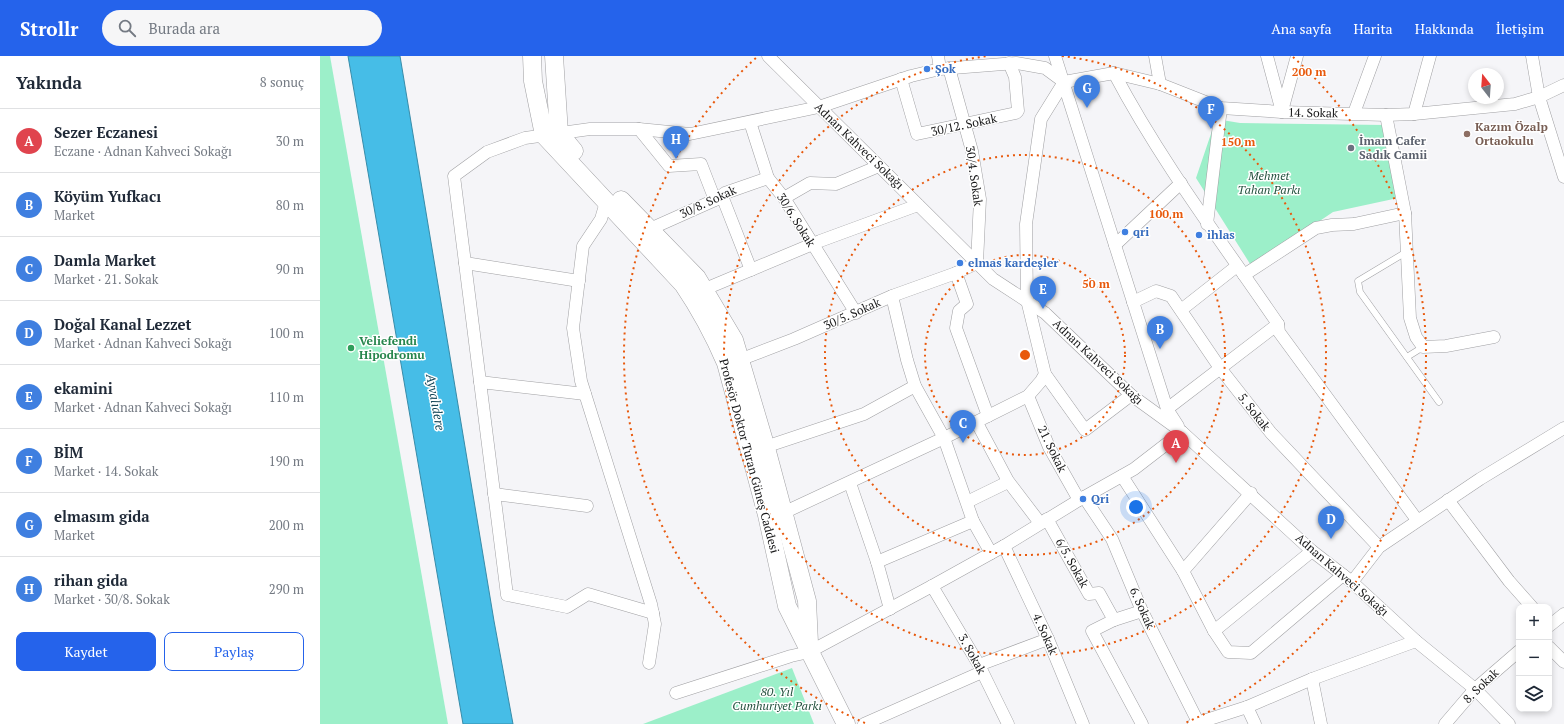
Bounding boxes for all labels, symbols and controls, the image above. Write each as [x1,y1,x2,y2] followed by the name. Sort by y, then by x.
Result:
[102,10,382,46] search box
[20,16,78,41] text: Strollr
[116,17,138,39] icon: search
[148,18,220,38] text: Burada ara
[1271,19,1332,38] text: Ana sayfa
[1354,19,1393,38] text: Harita
[1415,19,1474,38] text: Hakkında
[1496,19,1544,38] text: İletişim
[935,61,956,77] place label: Şok
[922,64,932,74] marker: Şok
[1292,64,1326,79] text: 200 m
[1468,68,1504,104] north arrow
[16,71,82,94] text: Yakında
[260,73,304,91] text: 8 sonuç
[1074,75,1100,108] pin: G
[1198,96,1224,129] pin: F
[812,99,907,192] street label: Adnan Kahveci Sokağı
[1288,105,1339,120] street label: 14. Sokak
[930,110,999,139] street label: 30/12. Sokak
[1475,119,1548,148] place label: Kazım Özalp Ortaokulu
[54,122,158,142] text: Sezer Eczanesi
[663,126,689,159] pin: H
[1462,129,1472,139] marker: Kazım Özalp Ortaokulu
[24,132,34,150] text: A
[276,132,304,150] text: 30 m
[1359,133,1427,162] place label: İmam Cafer Sadık Camii
[1221,134,1255,149] text: 150 m
[54,142,232,160] text: Eczane · Adnan Kahveci Sokağı
[1346,143,1356,153] marker: İmam Cafer Sadık Camii
[963,145,986,208] street label: 30/4. Sokak
[1238,168,1300,197] park label: Mehmet Tahan Parkı
[677,182,739,221] street label: 30/8. Sokak
[54,186,161,206] text: Köyüm Yufkacı
[774,190,819,250] street label: 30/6. Sokak
[25,196,33,214] text: B
[276,196,304,214] text: 80 m
[54,206,95,224] text: Market
[1149,206,1183,221] text: 100 m
[1133,224,1149,239] place label: qri
[1120,227,1130,237] marker: qri
[1207,227,1235,242] place label: ihlas
[1194,230,1204,240] marker: ihlas
[54,250,156,270] text: Damla Market
[968,255,1059,270] place label: elmas kardeşler
[955,258,965,268] marker: elmas kardeşler
[25,260,33,278] text: C
[276,260,304,278] text: 90 m
[54,270,158,288] text: Market · 21. Sokak
[1030,276,1056,309] pin: E
[1082,276,1110,291] text: 50 m
[821,294,883,333] street label: 30/5. Sokak
[54,314,192,334] text: Doğal Kanal Lezzet
[1050,316,1147,408] street label: Adnan Kahveci Sokağı
[1147,316,1173,349] pin: B
[24,324,34,342] text: D
[269,324,304,342] text: 100 m
[359,333,425,362] place label: Veliefendi Hipodromu
[54,334,232,352] text: Market · Adnan Kahveci Sokağı
[346,343,356,353] marker: Veliefendi Hipodromu
[1018,348,1032,362] centre of rings
[716,357,783,555] street label: Profesör Doktor Turan Güneş Caddesi
[422,371,450,432] water label: Ayvalıdere
[54,378,113,398] text: ekamini
[25,388,33,406] text: E
[269,388,304,406] text: 110 m
[1235,390,1274,434] street label: 5. Sokak
[54,398,232,416] text: Market · Adnan Kahveci Sokağı
[950,410,976,443] pin: C
[1035,423,1071,475] street label: 21. Sokak
[1163,430,1189,463] pin: A
[54,442,83,462] text: BİM
[25,452,33,470] text: F
[269,452,304,470] text: 190 m
[54,462,158,480] text: Market · 14. Sokak
[1091,491,1109,506] place label: Qri
[1078,494,1088,504] marker: Qri
[1126,497,1146,517] your location
[54,506,150,526] text: elmasım gida
[1318,506,1344,539] pin: D
[24,516,34,534] text: G
[269,516,304,534] text: 200 m
[54,526,95,544] text: Market
[1293,530,1392,619] street label: Adnan Kahveci Sokağı
[1053,535,1093,591] street label: 6/5. Sokak
[54,570,128,590] text: rihan gida
[24,580,34,598] text: H
[269,580,304,598] text: 290 m
[1127,585,1159,632] street label: 6. Sokak
[54,590,170,608] text: Market · 30/8. Sokak
[1516,604,1552,712] map controls
[1516,604,1552,640] button: +
[1030,611,1062,658] street label: 4. Sokak
[955,631,990,677] street label: 3. Sokak
[16,632,156,671] button: Kaydet
[164,632,304,671] button: Paylaş
[1516,640,1552,676] button: −
[1460,665,1502,706] street label: 8. Sokak
[1516,676,1552,712] button: layers
[732,684,822,713] park label: 80. Yıl Cumhuriyet Parkı

